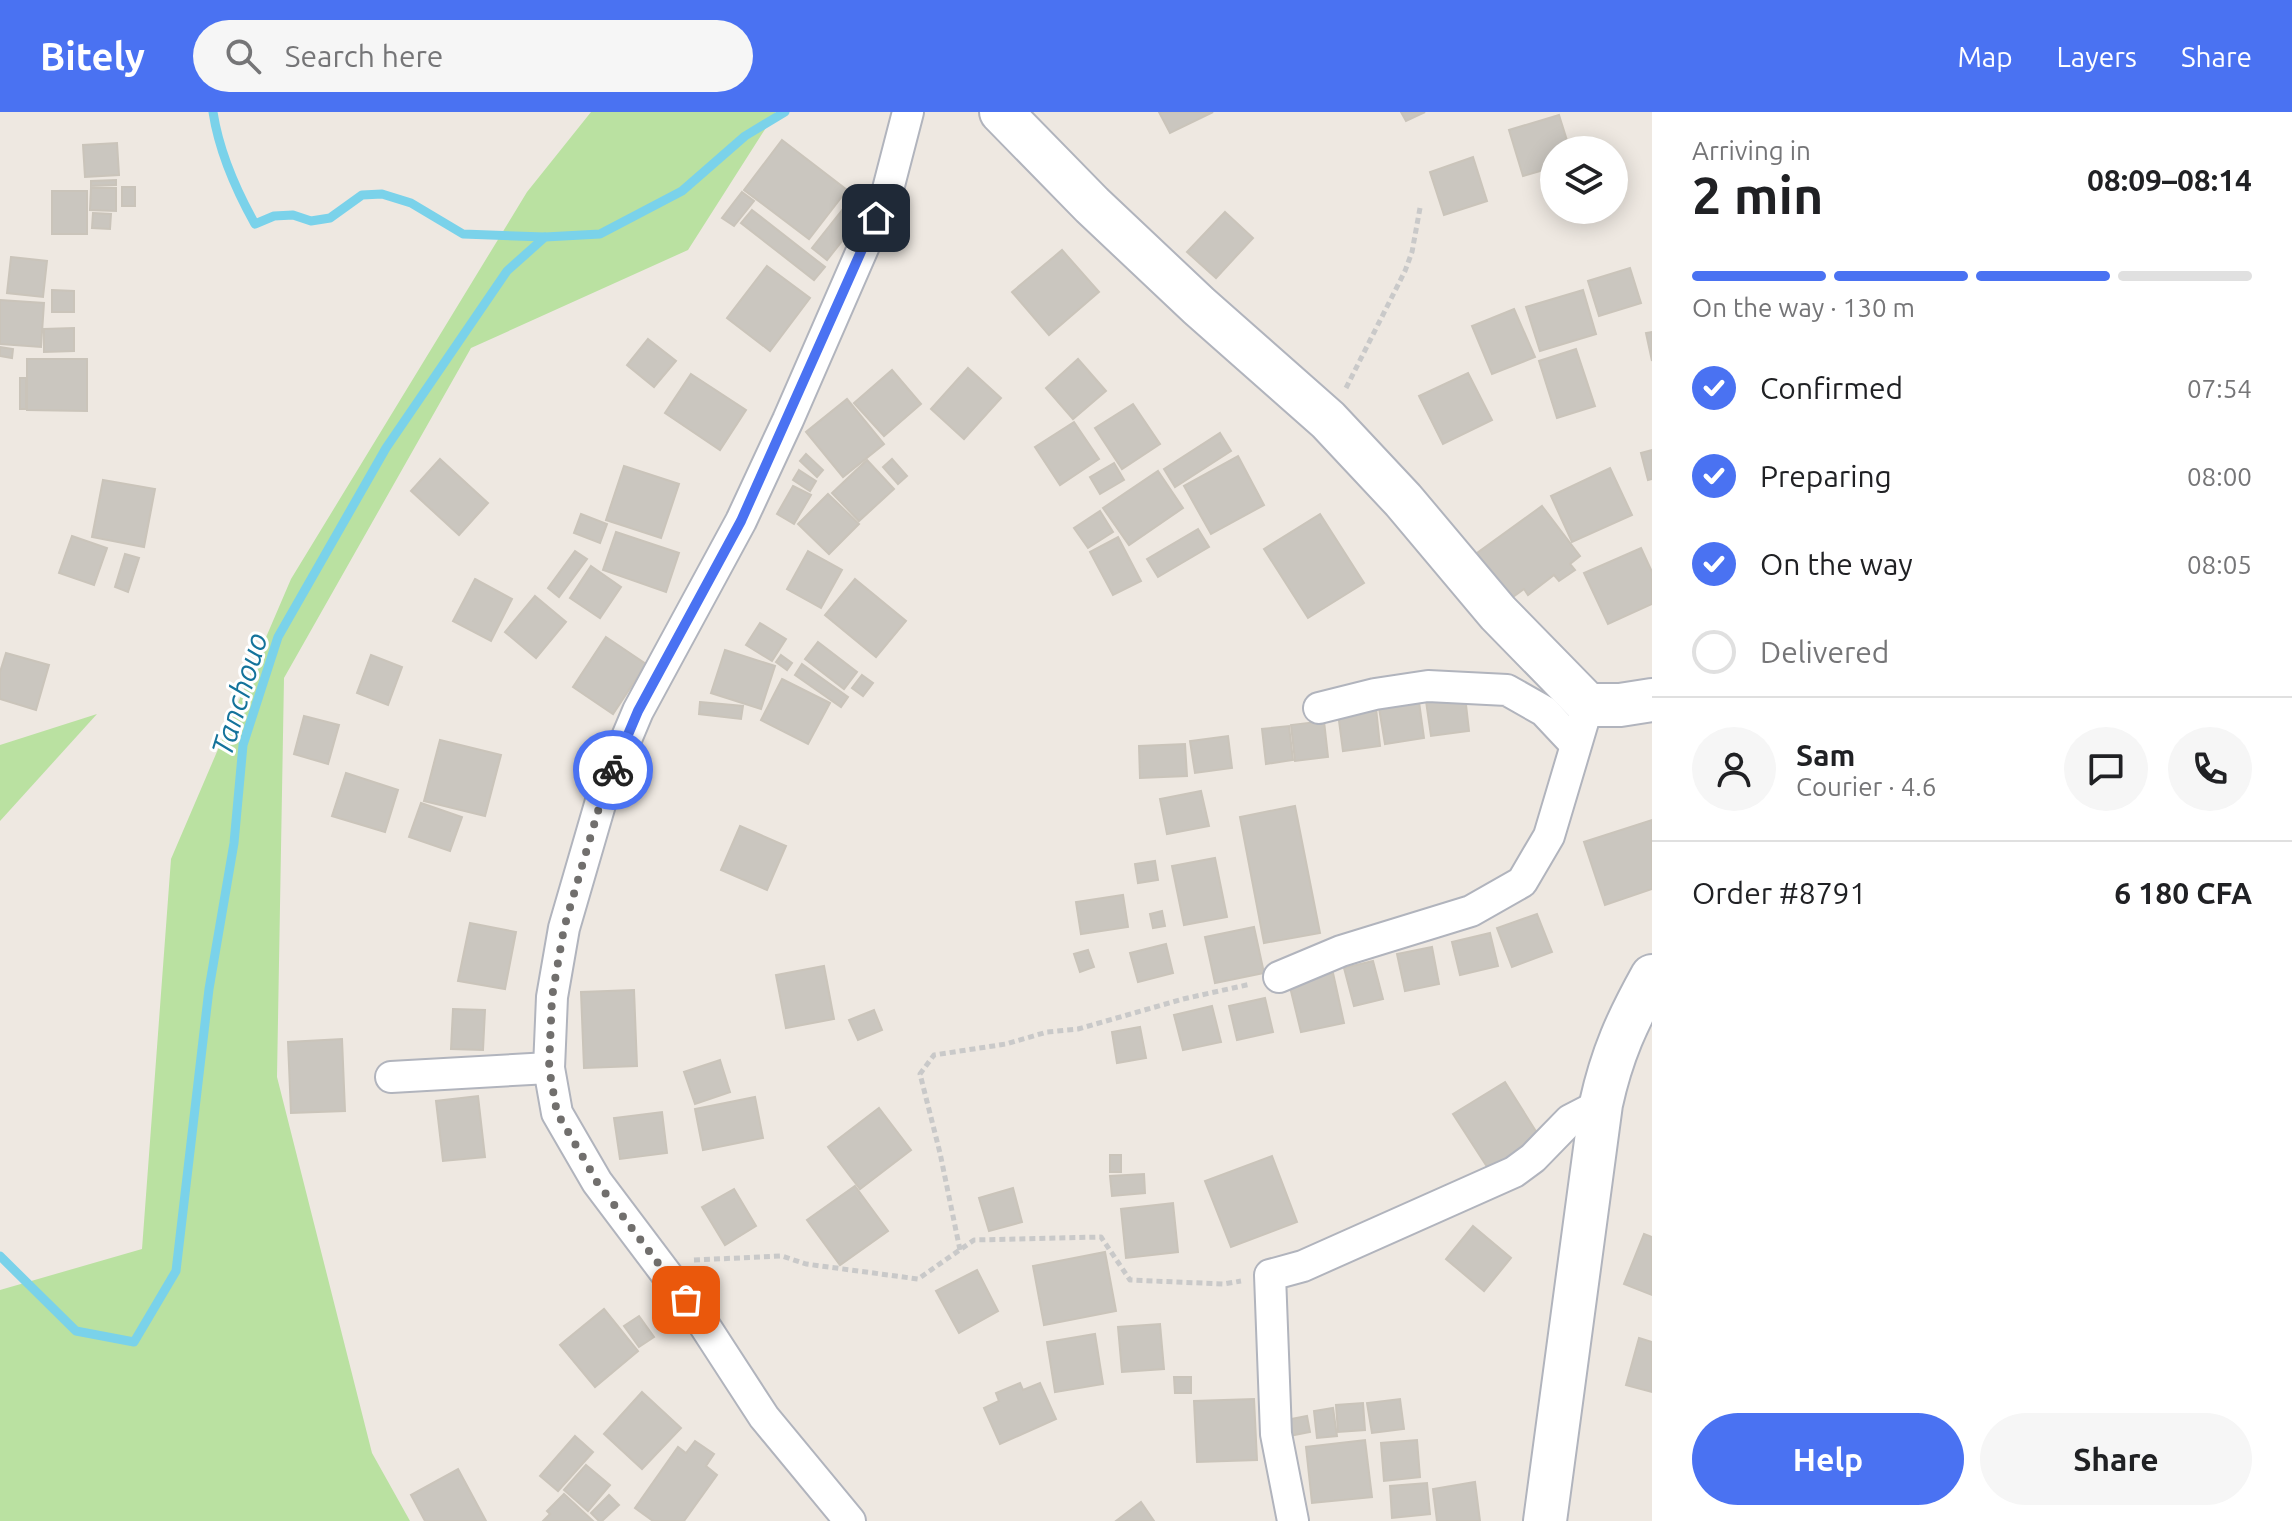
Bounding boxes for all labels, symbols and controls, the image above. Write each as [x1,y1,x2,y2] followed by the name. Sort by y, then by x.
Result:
[193,20,753,92] search box
[221,34,265,78] icon: search
[40,35,145,77] text: Bitely
[285,39,443,73] text: Search here
[1957,41,2013,72] text: Map
[2057,41,2137,72] text: Layers
[2181,41,2252,72] text: Share
[1540,136,1628,224] map controls
[1540,136,1628,224] button: layers
[1692,136,1811,165] text: Arriving in
[2087,163,2252,197] text: 08:09–08:14
[1692,166,1823,224] text: 2 min
[842,184,910,252] pin
[854,196,898,240] icon: home
[1692,293,1915,322] text: On the way · 130 m
[1692,366,1736,410] icon: check
[1760,371,1903,405] text: Confirmed
[2187,374,2252,403] text: 07:54
[1692,454,1736,498] icon: check
[1760,459,1892,493] text: Preparing
[2187,462,2252,491] text: 08:00
[1692,542,1736,586] icon: check
[1760,547,1913,581] text: On the way
[2187,550,2252,579] text: 08:05
[204,629,274,759] water label: Tanchouo
[1760,635,1889,669] text: Delivered
[1692,727,1776,811] button: person
[2064,727,2148,811] button: chat
[2168,727,2252,811] button: phone
[573,730,653,810] courier
[1796,738,1855,772] text: Sam
[591,748,635,792] icon: bike
[1796,772,1936,801] text: Courier · 4.6
[1692,876,1866,910] text: Order #8791
[2114,876,2252,910] text: 6 180 CFA
[652,1266,720,1334] pin
[664,1278,708,1322] icon: bag
[1692,1413,1964,1505] button: Help
[1980,1413,2252,1505] button: Share

